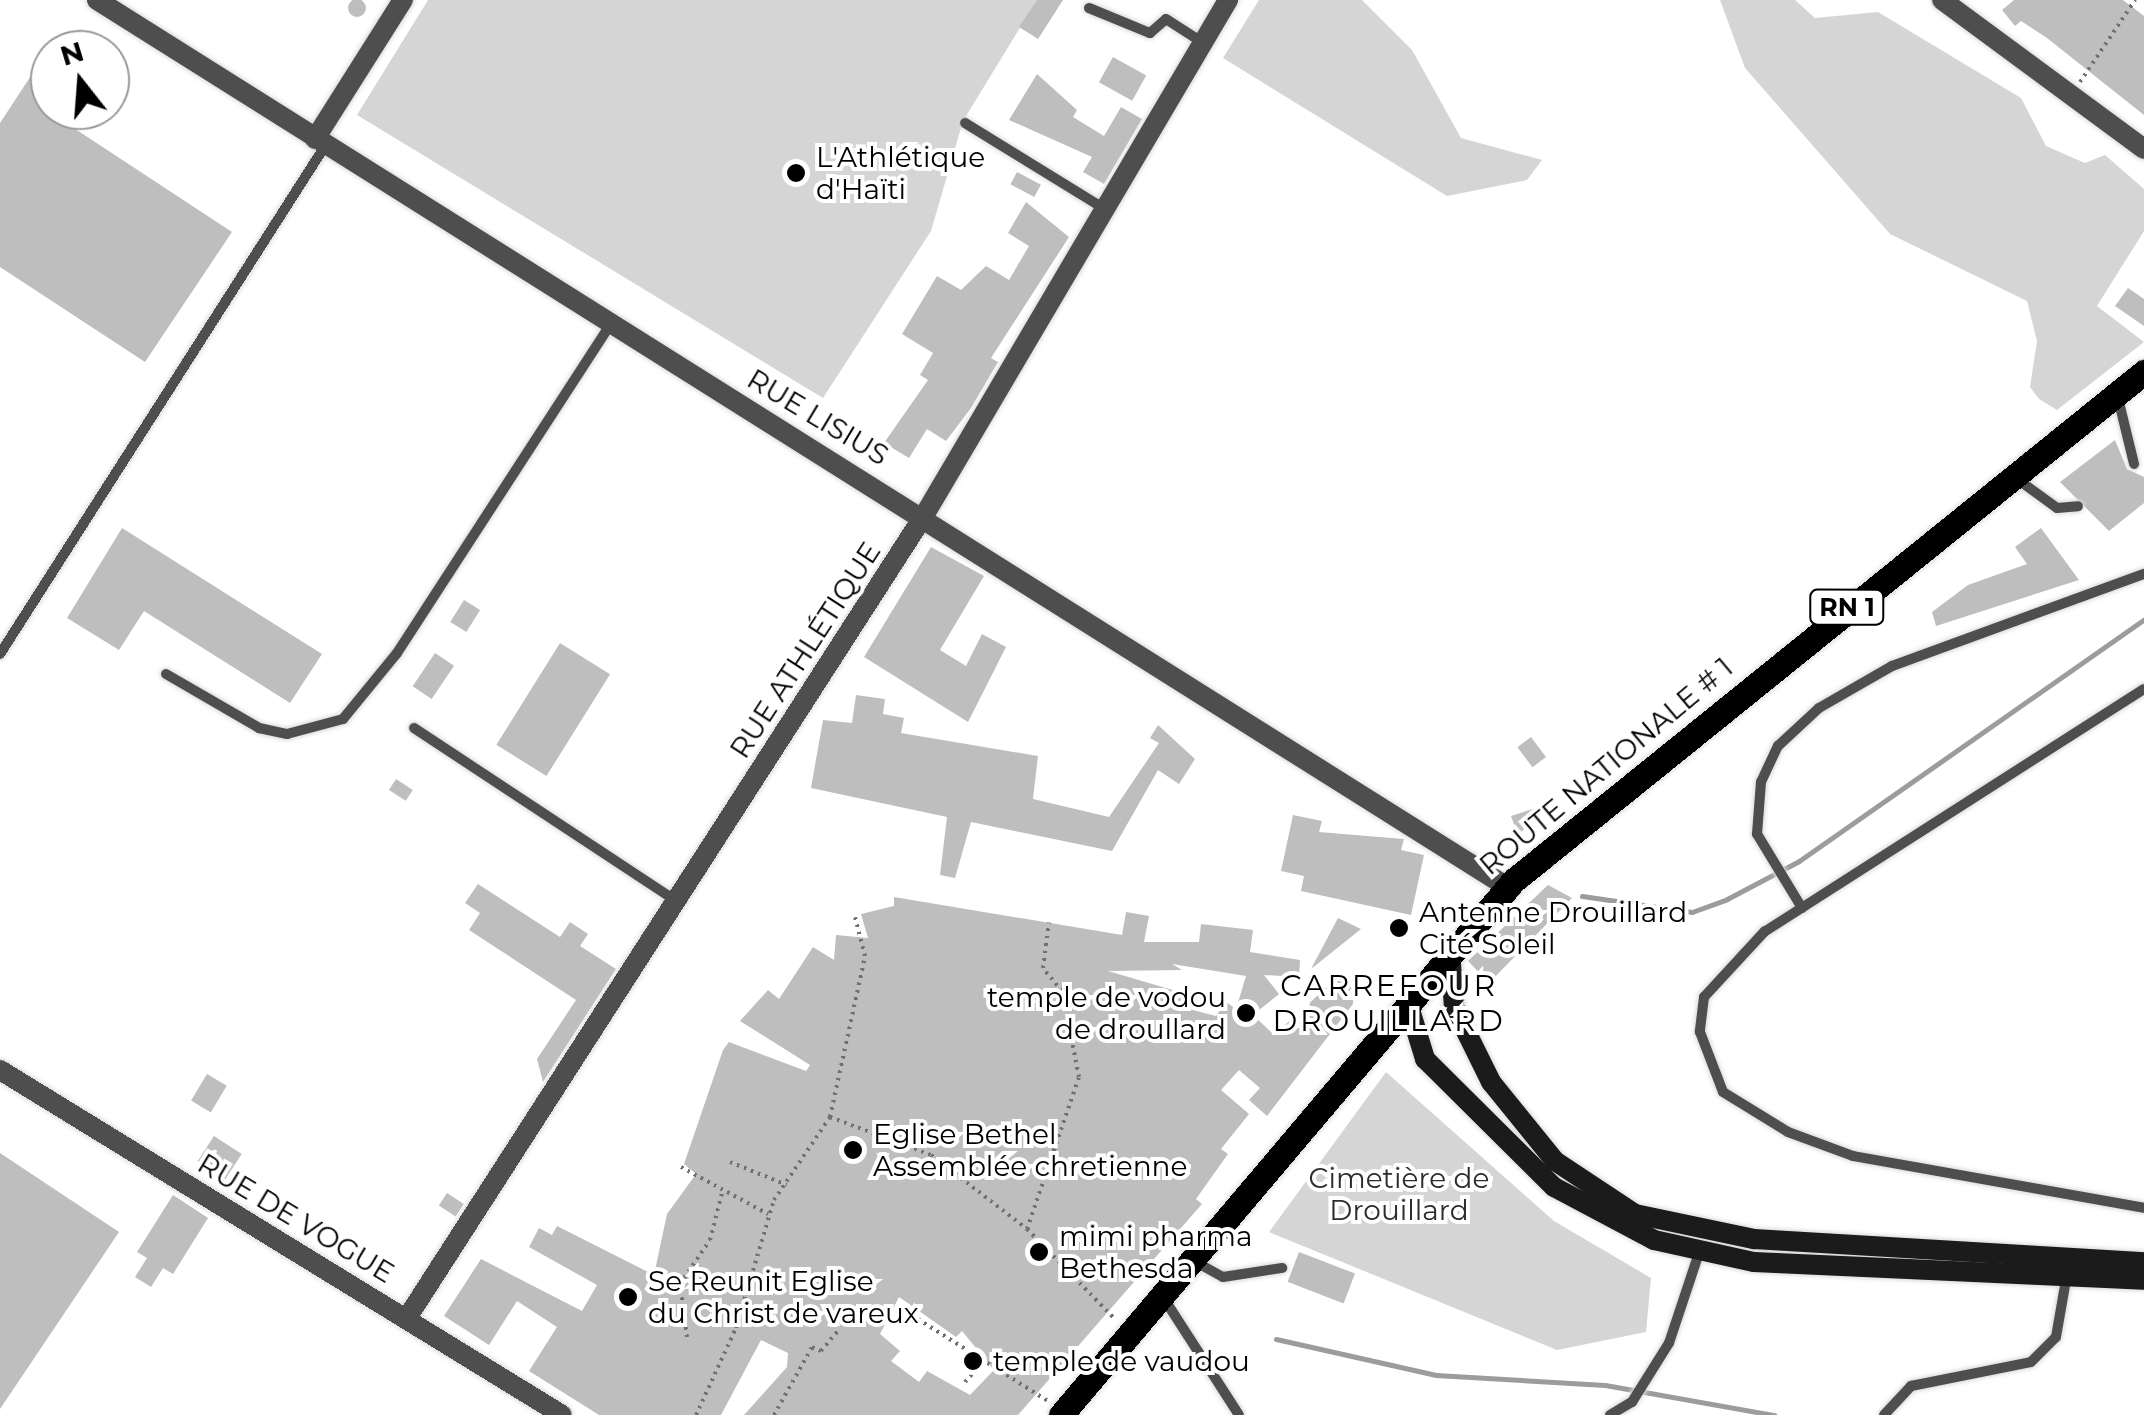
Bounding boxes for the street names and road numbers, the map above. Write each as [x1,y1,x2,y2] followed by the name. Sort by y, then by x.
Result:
[741,362,895,472] street label: RUE LISIUS
[723,536,887,764] street label: RUE ATHLÉTIQUE
[1807,587,1887,627] road number: RN 1
[1473,650,1739,882] street label: ROUTE NATIONALE # 1
[192,1146,400,1290] street label: RUE DE VOGUE

